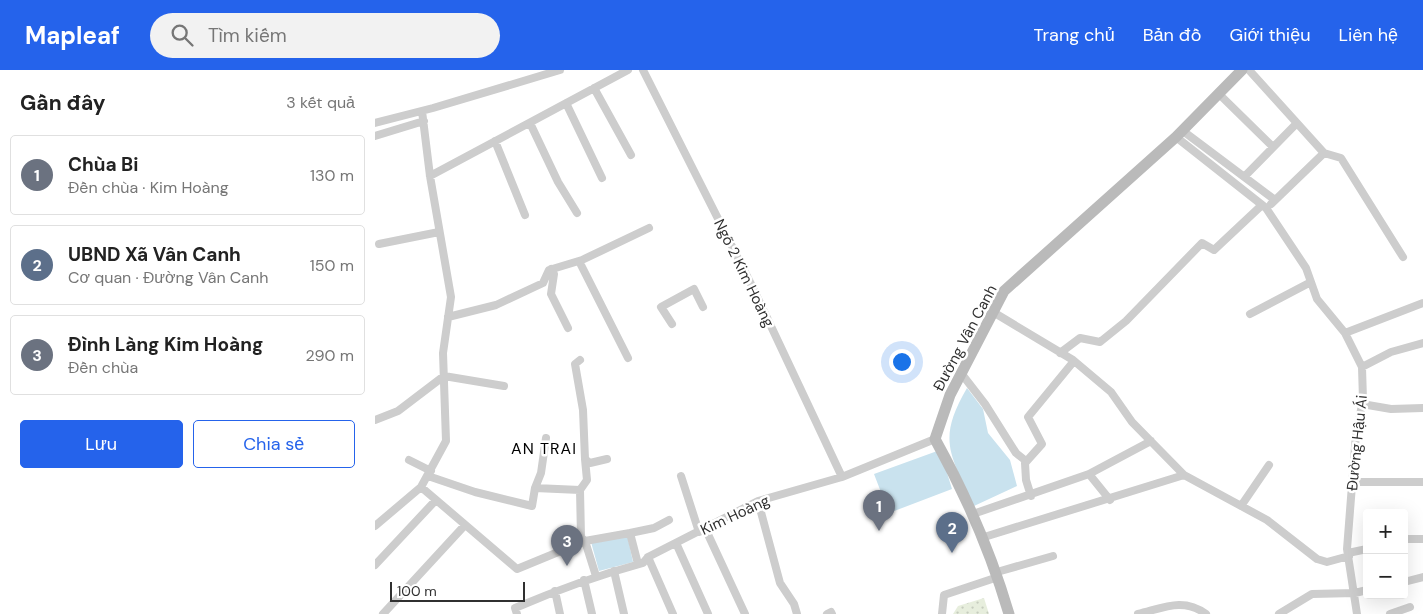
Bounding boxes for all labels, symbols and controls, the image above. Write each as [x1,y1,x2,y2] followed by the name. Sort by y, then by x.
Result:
[150,13,500,58] search box
[25,20,120,51] text: Mapleaf
[168,21,196,49] icon: search
[208,23,287,48] text: Tìm kiếm
[1033,23,1115,47] text: Trang chủ
[1143,23,1202,47] text: Bản đồ
[1230,23,1310,47] text: Giới thiệu
[1338,23,1398,47] text: Liên hệ
[20,89,106,117] text: Gần đây
[286,92,355,113] text: 3 kết quả
[68,152,138,177] text: Chùa Bi
[34,165,40,186] text: 1
[310,165,354,186] text: 130 m
[68,177,229,198] text: Đền chùa · Kim Hoàng
[709,216,779,330] street label: Ngõ 2 Kim Hoàng
[68,242,241,267] text: UBND Xã Vân Canh
[32,255,42,276] text: 2
[310,255,354,276] text: 150 m
[68,267,268,288] text: Cơ quan · Đường Vân Canh
[929,281,1001,395] street label: Đường Vân Canh
[68,332,263,357] text: Đình Làng Kim Hoàng
[32,345,42,366] text: 3
[305,345,354,366] text: 290 m
[889,349,915,375] your location
[68,357,138,378] text: Đền chùa
[1342,394,1372,492] street label: Đường Hậu Ái
[20,420,183,468] button: Lưu
[193,420,355,468] button: Chia sẻ
[511,438,577,459] district label: AN TRAI
[697,490,773,540] street label: Kim Hoàng
[863,490,895,531] pin: 1
[1363,509,1408,599] map controls
[1363,509,1408,554] button: +
[936,512,968,553] pin: 2
[551,525,583,566] pin: 3
[1363,554,1408,599] button: −
[390,579,525,602] scale bar
[397,582,437,600] text: 100 m

